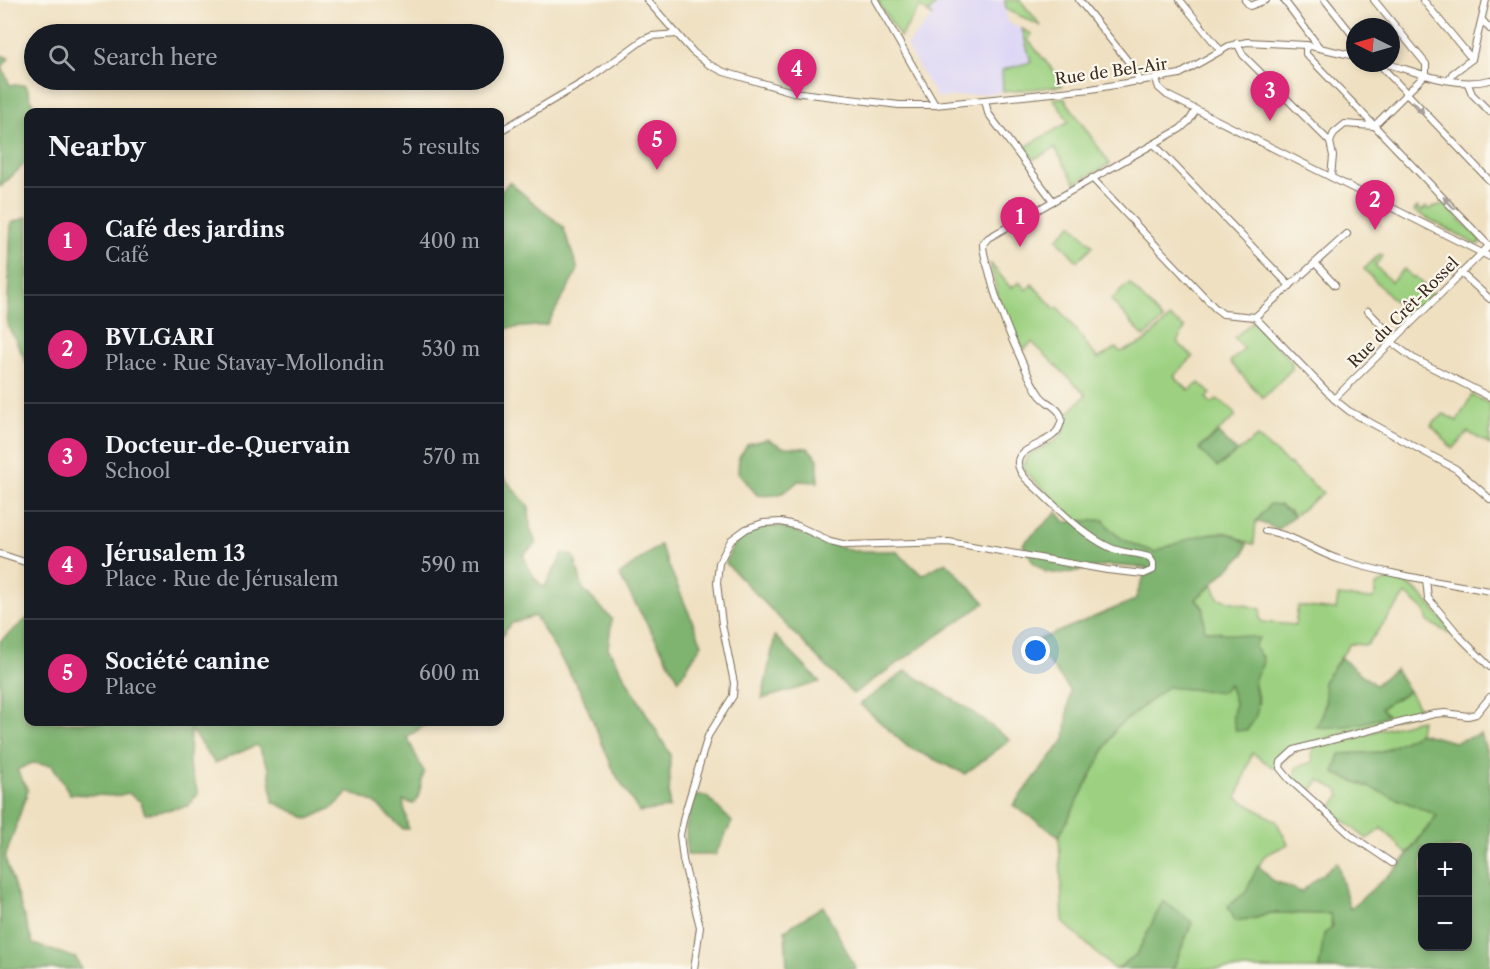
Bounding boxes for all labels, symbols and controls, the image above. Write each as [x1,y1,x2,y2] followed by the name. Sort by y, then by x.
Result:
[1346,18,1400,72] north arrow
[24,24,504,90] search box
[45,41,78,74] icon: search
[93,44,218,71] text: Search here
[778,50,816,99] pin: 4
[1054,53,1169,89] street label: Rue de Bel-Air
[1250,72,1290,121] pin: 3
[1411,100,1425,114] one-way arrow
[638,120,676,170] pin: 5
[48,131,146,163] text: Nearby
[402,135,480,159] text: 5 results
[1356,180,1394,230] pin: 2
[1443,196,1456,211] one-way arrow
[1000,198,1040,247] pin: 1
[105,216,285,243] text: Café des jardins
[63,229,72,253] text: 1
[419,229,480,253] text: 400 m
[105,243,149,267] text: Café
[1343,252,1463,372] street label: Rue du Crêt-Rossel
[105,324,215,351] text: BVLGARI
[62,337,73,361] text: 2
[422,337,480,361] text: 530 m
[105,351,384,375] text: Place · Rue Stavay-Mollondin
[105,432,350,459] text: Docteur-de-Quervain
[62,445,73,469] text: 3
[423,445,480,469] text: 570 m
[105,459,170,483] text: School
[105,540,246,567] text: Jérusalem 13
[62,553,73,577] text: 4
[421,553,480,577] text: 590 m
[105,567,339,591] text: Place · Rue de Jérusalem
[1021,636,1050,665] your location
[105,648,270,675] text: Société canine
[62,661,73,685] text: 5
[419,661,480,685] text: 600 m
[105,675,156,699] text: Place
[1418,843,1472,951] map controls
[1418,843,1472,897] button: +
[1418,897,1472,951] button: −

